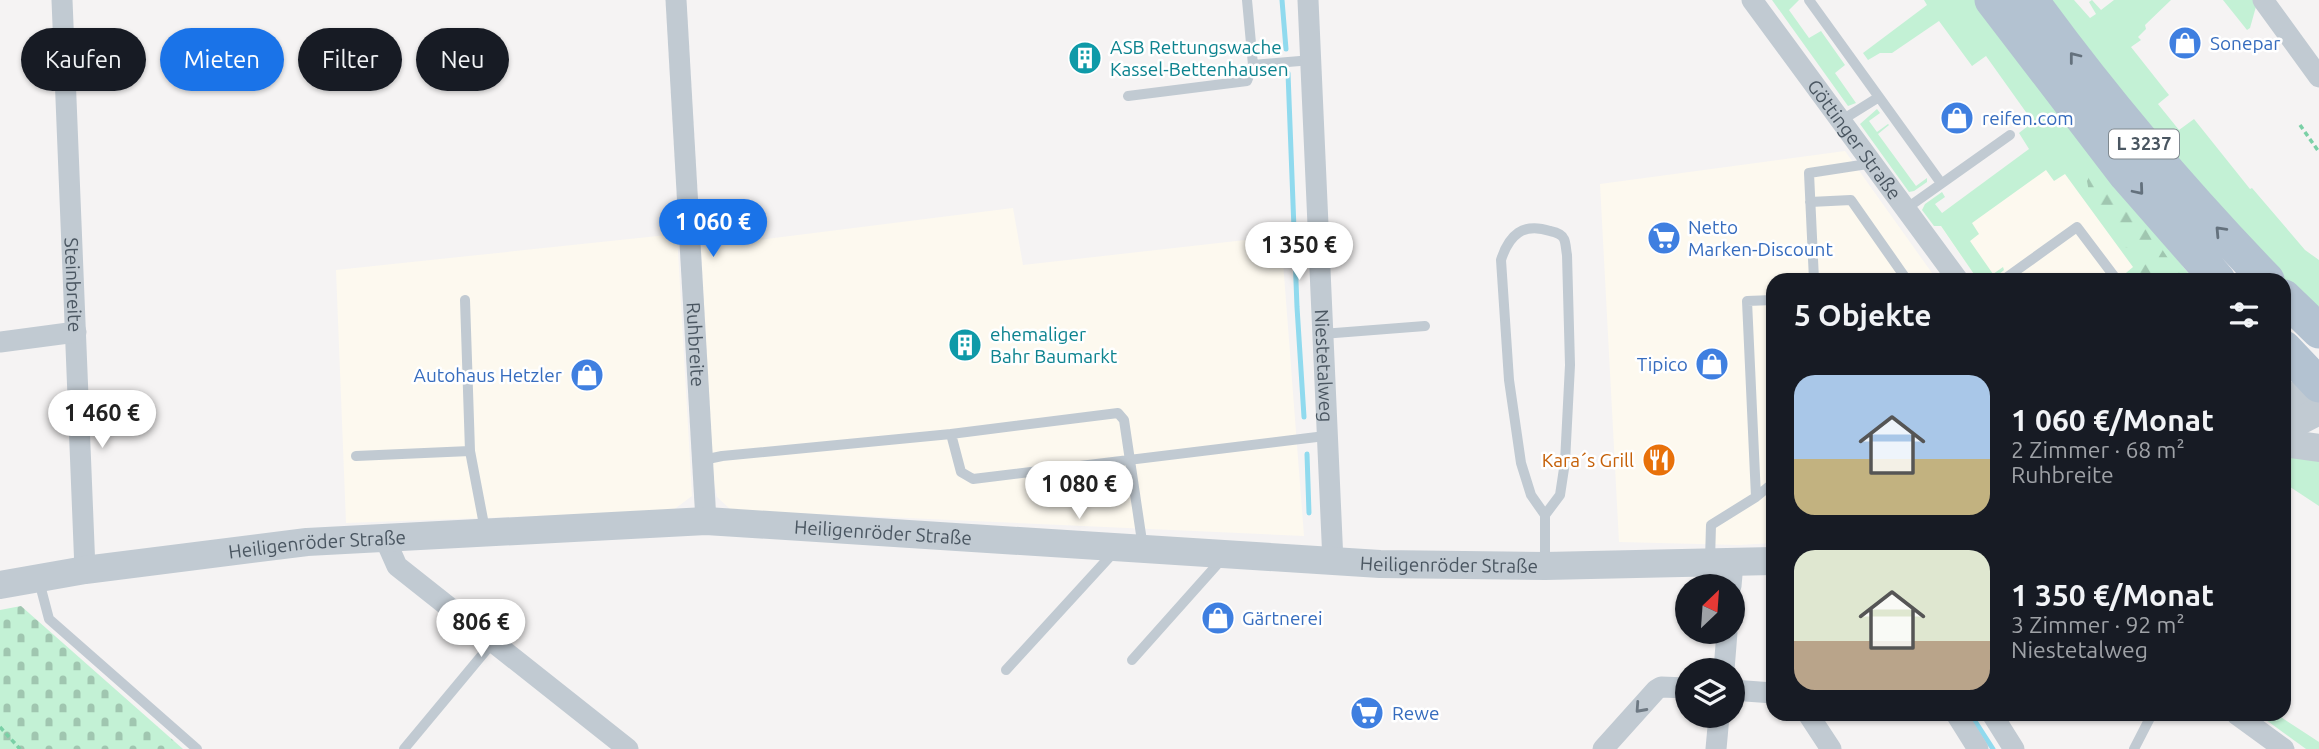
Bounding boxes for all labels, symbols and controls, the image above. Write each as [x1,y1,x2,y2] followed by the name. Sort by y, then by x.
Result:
[2166,24,2204,62] shop icon: Sonepar
[21,28,146,91] chip: Kaufen
[160,28,284,91] chip: Mieten
[298,28,402,91] chip: Filter
[416,28,509,91] chip: Neu
[2210,32,2281,54] place label: Sonepar
[1110,36,1289,80] place label: ASB Rettungswache Kassel-Bettenhausen
[1066,39,1104,77] building icon: ASB Rettungswache Kassel-Bettenhausen
[2069,52,2082,64] one-way arrow
[1803,75,1906,204] street label: Göttinger Straße
[1938,99,1976,137] shop icon: reifen.com
[1982,107,2074,129] place label: reifen.com
[2109,130,2179,159] road number: L 3237
[2130,182,2143,194] one-way arrow
[648,200,778,259] pin: 1 060 €
[675,209,751,234] text: 1 060 €
[1688,216,1833,260] place label: Netto Marken-Discount
[1645,219,1683,257] supermarket icon: Netto Marken-Discount
[1234,222,1364,282] pin: 1 350 €
[2216,226,2228,239] one-way arrow
[1261,232,1337,257] text: 1 350 €
[61,237,86,333] street label: Steinbreite
[2225,296,2263,334] icon: filters
[1794,298,1932,332] text: 5 Objekte
[682,301,709,387] street label: Ruhbreite
[1311,309,1338,423] street label: Niestetalweg
[990,323,1118,367] place label: ehemaliger Bahr Baumarkt
[946,326,984,364] building icon: ehemaliger Bahr Baumarkt
[1693,345,1731,383] shop icon: Tipico
[1637,353,1688,375] place label: Tipico
[568,356,606,394] shop icon: Autohaus Hetzler
[414,364,562,386] place label: Autohaus Hetzler
[37,391,167,450] pin: 1 460 €
[64,400,140,425] text: 1 460 €
[1850,403,1934,487] icon: home
[2011,403,2214,437] text: 1 060 €/Monat
[2011,437,2185,462] text: 2 Zimmer · 68 m²
[1640,441,1678,479] restaurant icon: Kara´s Grill
[1542,449,1634,471] place label: Kara´s Grill
[1014,462,1144,521] pin: 1 080 €
[2011,462,2114,487] text: Ruhbreite
[1041,471,1117,496] text: 1 080 €
[793,516,973,549] street label: Heiligenröder Straße
[227,526,406,563] street label: Heiligenröder Straße
[1359,552,1538,577] street label: Heiligenröder Straße
[1675,574,1745,644] north arrow
[1675,574,1745,728] map controls
[1850,578,1934,662] icon: home
[2011,578,2214,612] text: 1 350 €/Monat
[1199,599,1237,637] shop icon: Gärtnerei
[432,600,530,659] pin: 806 €
[1242,607,1323,629] place label: Gärtnerei
[452,609,510,634] text: 806 €
[2011,612,2185,637] text: 3 Zimmer · 92 m²
[2011,637,2148,662] text: Niestetalweg
[1675,658,1745,728] button: layers
[1348,694,1386,732] supermarket icon: Rewe
[1636,700,1649,713] one-way arrow
[1392,702,1440,724] place label: Rewe

